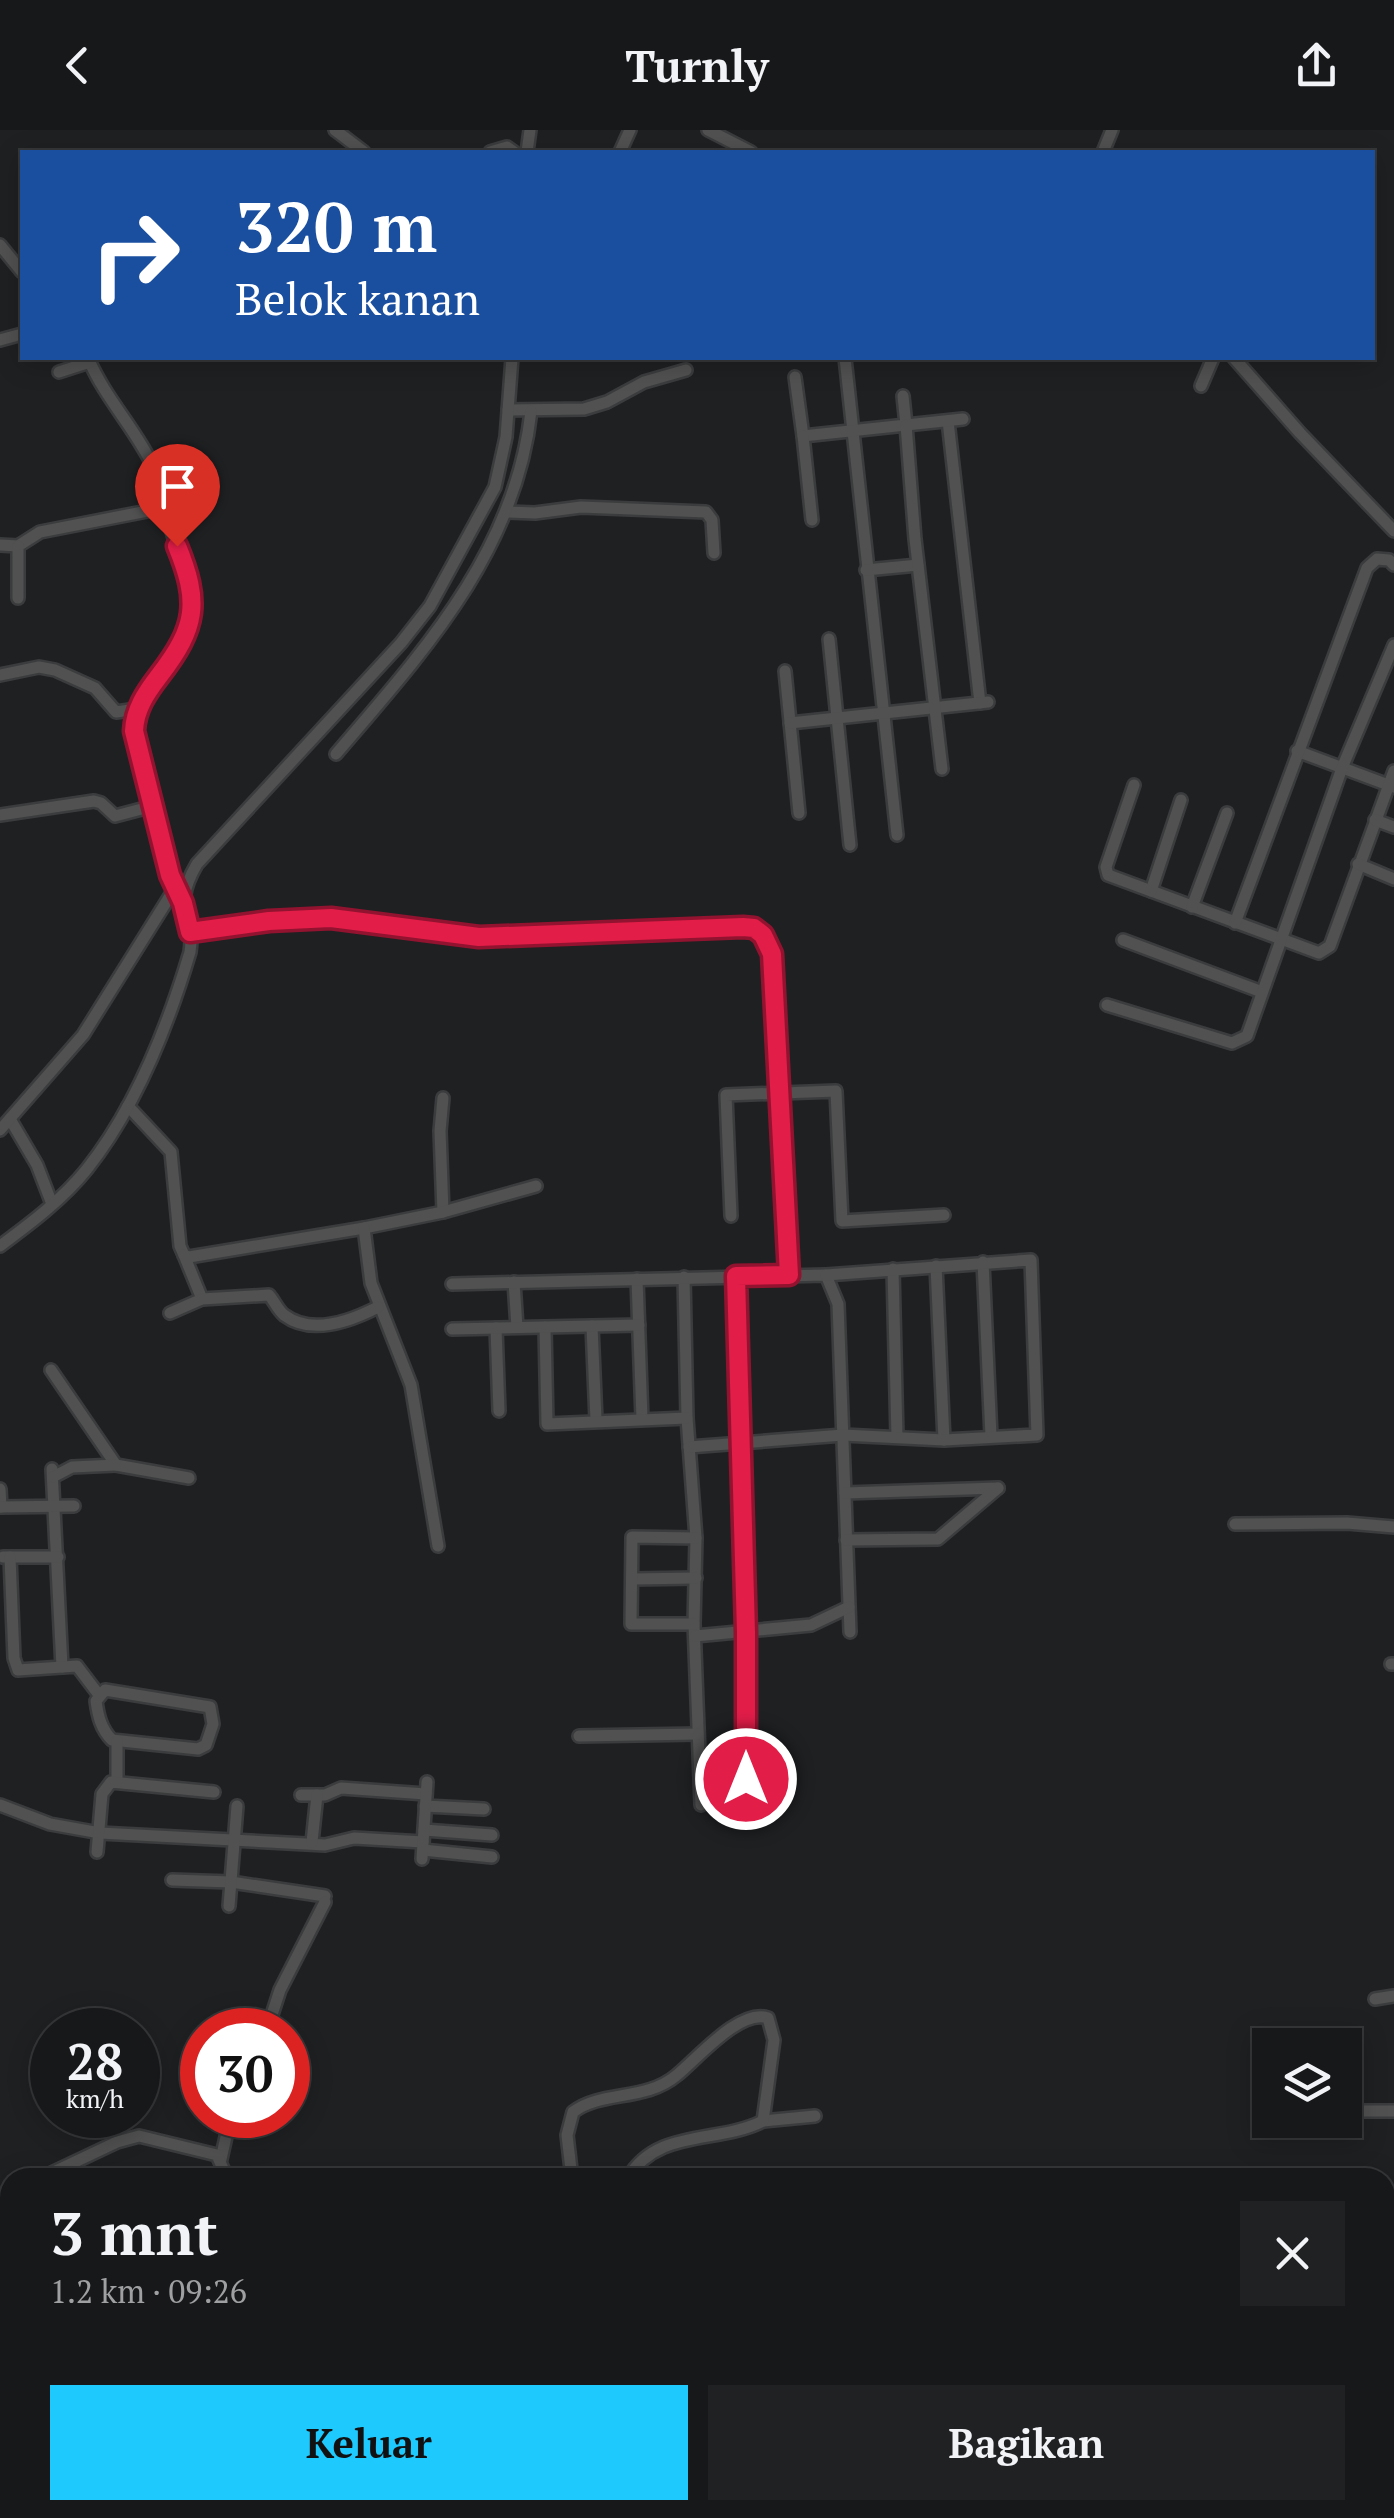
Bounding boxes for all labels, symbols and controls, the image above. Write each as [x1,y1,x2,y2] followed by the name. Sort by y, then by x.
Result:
[625,35,769,95] text: Turnly
[50,38,105,93] icon: back
[1289,38,1344,93] icon: share
[235,179,437,272] text: 320 m
[70,190,200,320] icon: right
[235,268,480,328] text: Belok kanan
[135,444,220,547] pin
[150,459,205,514] icon: arrive
[694,1727,798,1831] position arrow
[180,2008,310,2138] speed limit sign: 30
[67,2028,123,2094] text: 28
[1252,2028,1362,2138] map controls
[1252,2028,1362,2138] button: layers
[66,2082,124,2115] text: km/h
[50,2193,218,2272] text: 3 mnt
[1240,2201,1345,2306] button: close
[50,2270,247,2312] text: 1.2 km · 09:26
[50,2385,688,2500] button: Keluar
[708,2385,1345,2500] button: Bagikan

